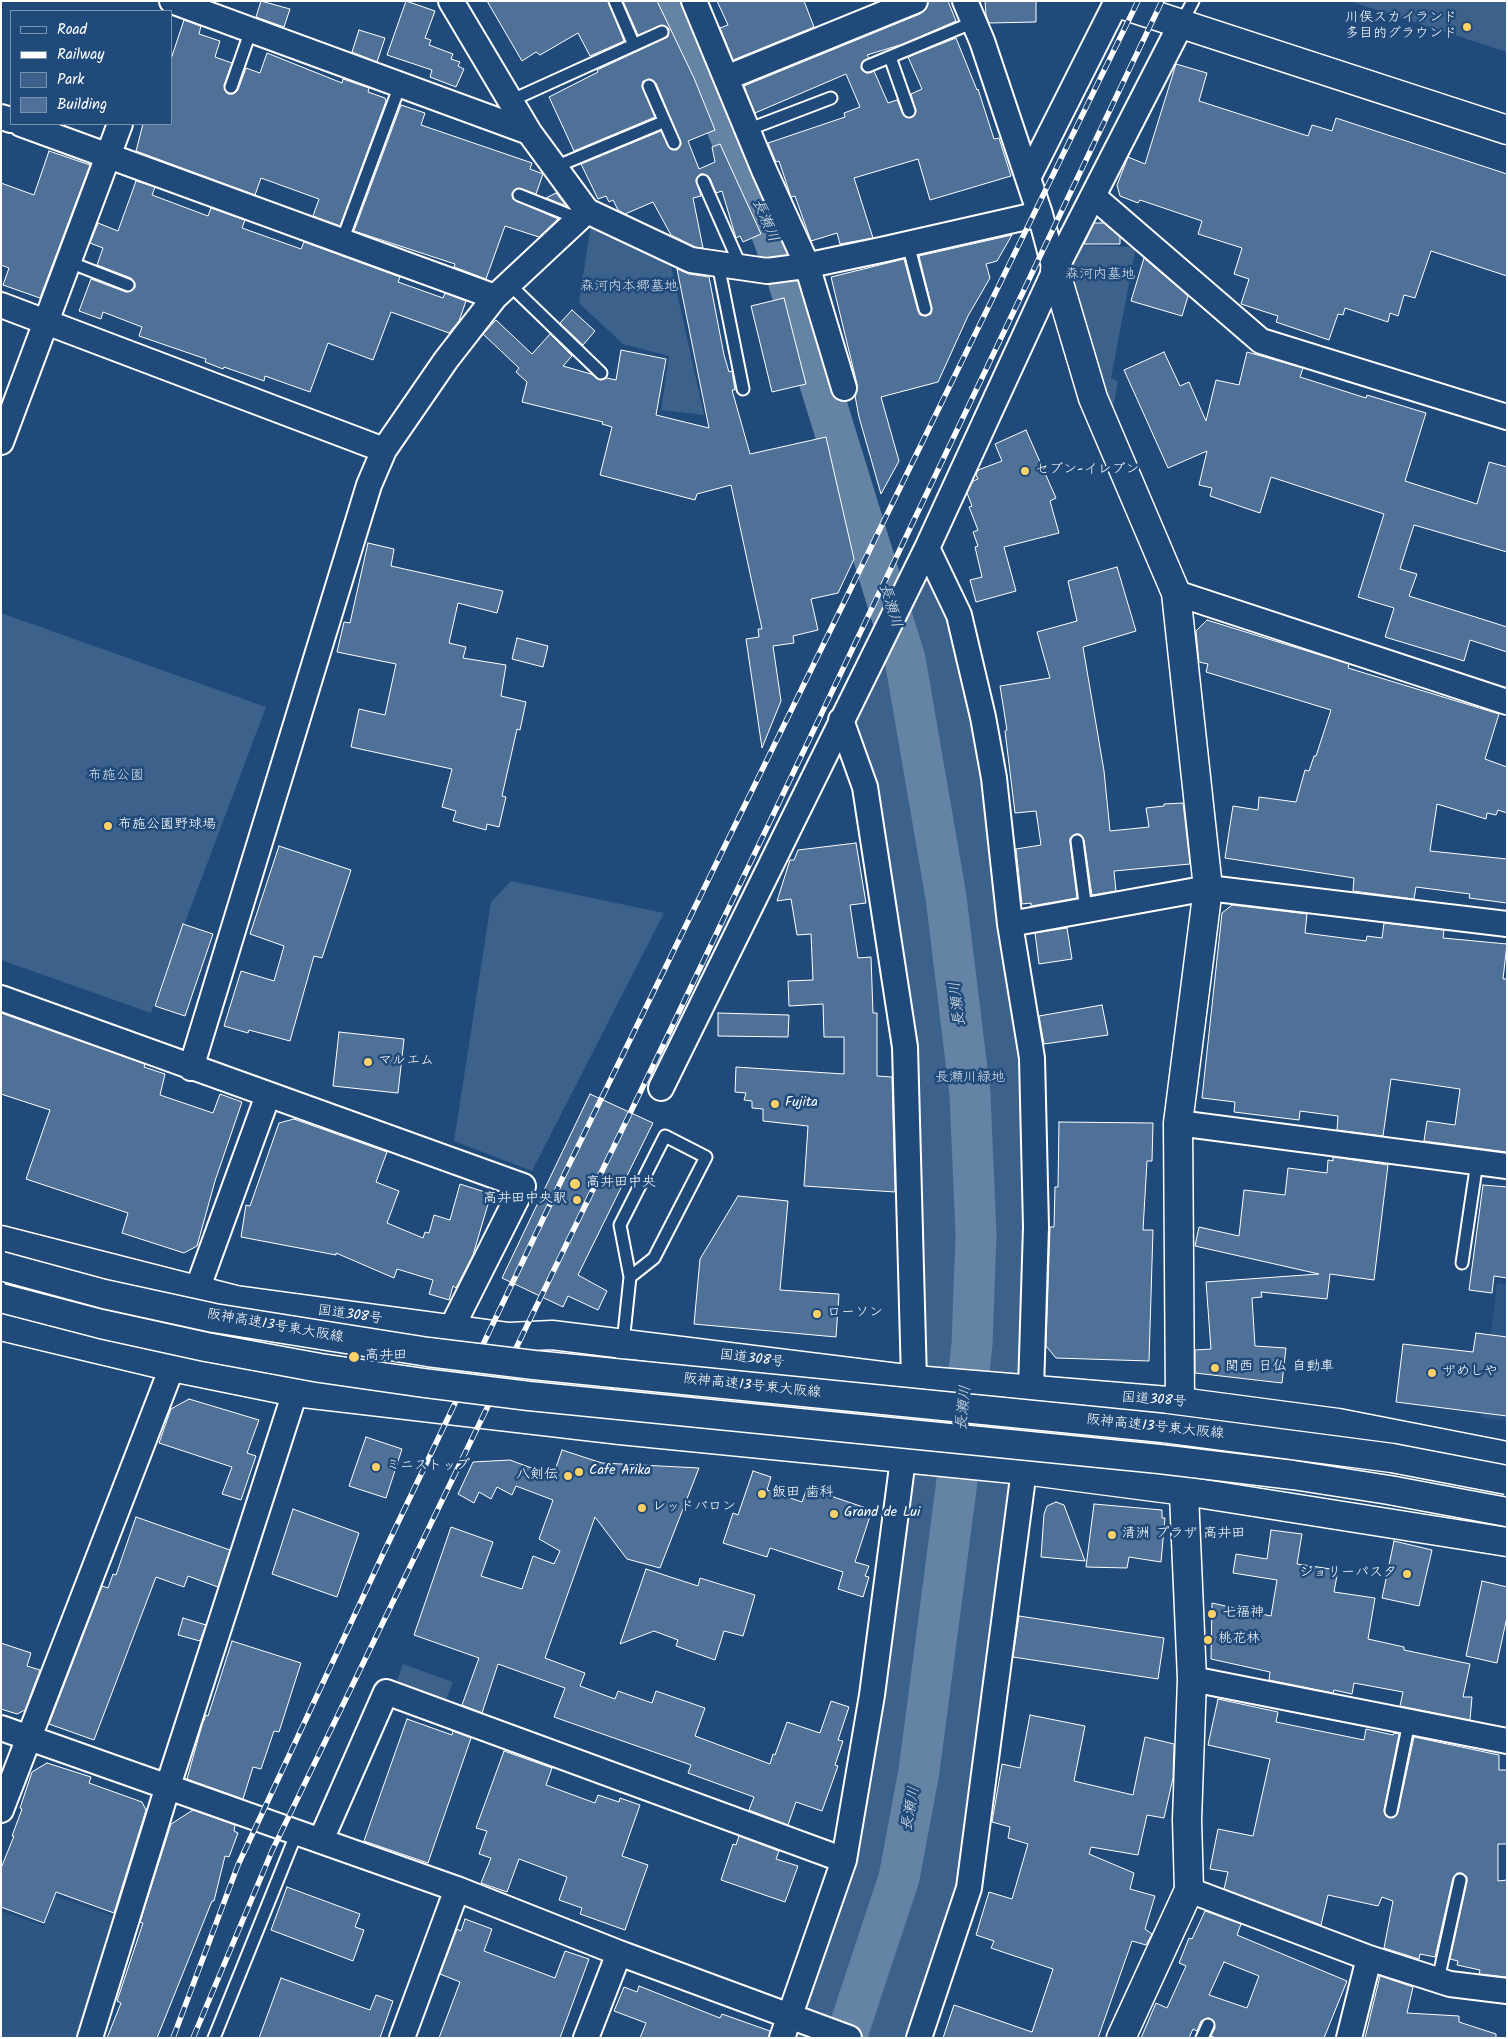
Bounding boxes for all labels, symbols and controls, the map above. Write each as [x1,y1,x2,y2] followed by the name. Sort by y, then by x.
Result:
[10,10,172,125] legend
[1345,11,1457,44] place label: 川俣スカイランド 多目的グラウンド
[57,18,87,42] text: Road
[1461,21,1473,33] marker: 川俣スカイランド 多目的グラウンド
[57,43,104,67] text: Railway
[57,68,84,92] text: Park
[57,93,107,117] text: Building
[747,197,781,245] water label: 長瀬川
[1065,268,1135,284] park label: 森河内墓地
[580,280,678,296] park label: 森河内本郷墓地
[1035,463,1139,479] place label: セブン-イレブン
[1019,465,1031,477] marker: セブン-イレブン
[874,582,904,630] water label: 長瀬川
[88,769,144,785] park label: 布施公園
[118,818,216,834] place label: 布施公園野球場
[102,820,114,832] marker: 布施公園野球場
[947,981,971,1027] water label: 長瀬川
[378,1054,434,1070] place label: マルエム
[362,1056,374,1068] marker: マルエム
[935,1071,1005,1087] park label: 長瀬川緑地
[785,1096,818,1112] place label: Fujita
[769,1098,781,1110] marker: Fujita
[586,1176,656,1192] place label: 高井田中央
[568,1177,582,1191] marker: 高井田中央
[483,1192,567,1208] place label: 高井田中央駅
[571,1194,583,1206] marker: 高井田中央駅
[316,1303,384,1329] street label: 国道308号
[827,1306,883,1322] place label: ローソン
[205,1307,345,1347] street label: 阪神高速13号東大阪線
[811,1308,823,1320] marker: ローソン
[719,1348,785,1372] street label: 国道308号
[365,1349,407,1365] place label: 高井田
[347,1350,361,1364] marker: 高井田
[1225,1360,1334,1376] place label: 関西 日仏 自動車
[1209,1362,1221,1374] marker: 関西 日仏 自動車
[1442,1365,1498,1381] place label: ザめしや
[1426,1367,1438,1379] marker: ザめしや
[682,1371,822,1403] street label: 阪神高速13号東大阪線
[954,1385,976,1431] water label: 長瀬川
[1121,1390,1187,1412] street label: 国道308号
[1085,1412,1225,1444] street label: 阪神高速13号東大阪線
[386,1459,470,1475] place label: ミニストップ
[370,1461,382,1473] marker: ミニストップ
[589,1464,651,1480] place label: Cafe Arika
[573,1466,585,1478] marker: Cafe Arika
[516,1468,558,1484] place label: 八剣伝
[562,1470,574,1482] marker: 八剣伝
[772,1486,834,1502] place label: 飯田 歯科
[756,1488,768,1500] marker: 飯田 歯科
[652,1500,736,1516] place label: レッドバロン
[636,1502,648,1514] marker: レッドバロン
[844,1506,920,1522] place label: Grand de Lui
[828,1508,840,1520] marker: Grand de Lui
[1122,1527,1245,1543] place label: 清洲 プラザ 高井田
[1106,1529,1118,1541] marker: 清洲 プラザ 高井田
[1299,1566,1397,1582] place label: ジョリーパスタ
[1401,1568,1413,1580] marker: ジョリーパスタ
[1222,1606,1264,1622] place label: 七福神
[1206,1608,1218,1620] marker: 七福神
[1218,1632,1260,1648] place label: 桃花林
[1202,1634,1214,1646] marker: 桃花林
[899,1785,925,1833] water label: 長瀬川

